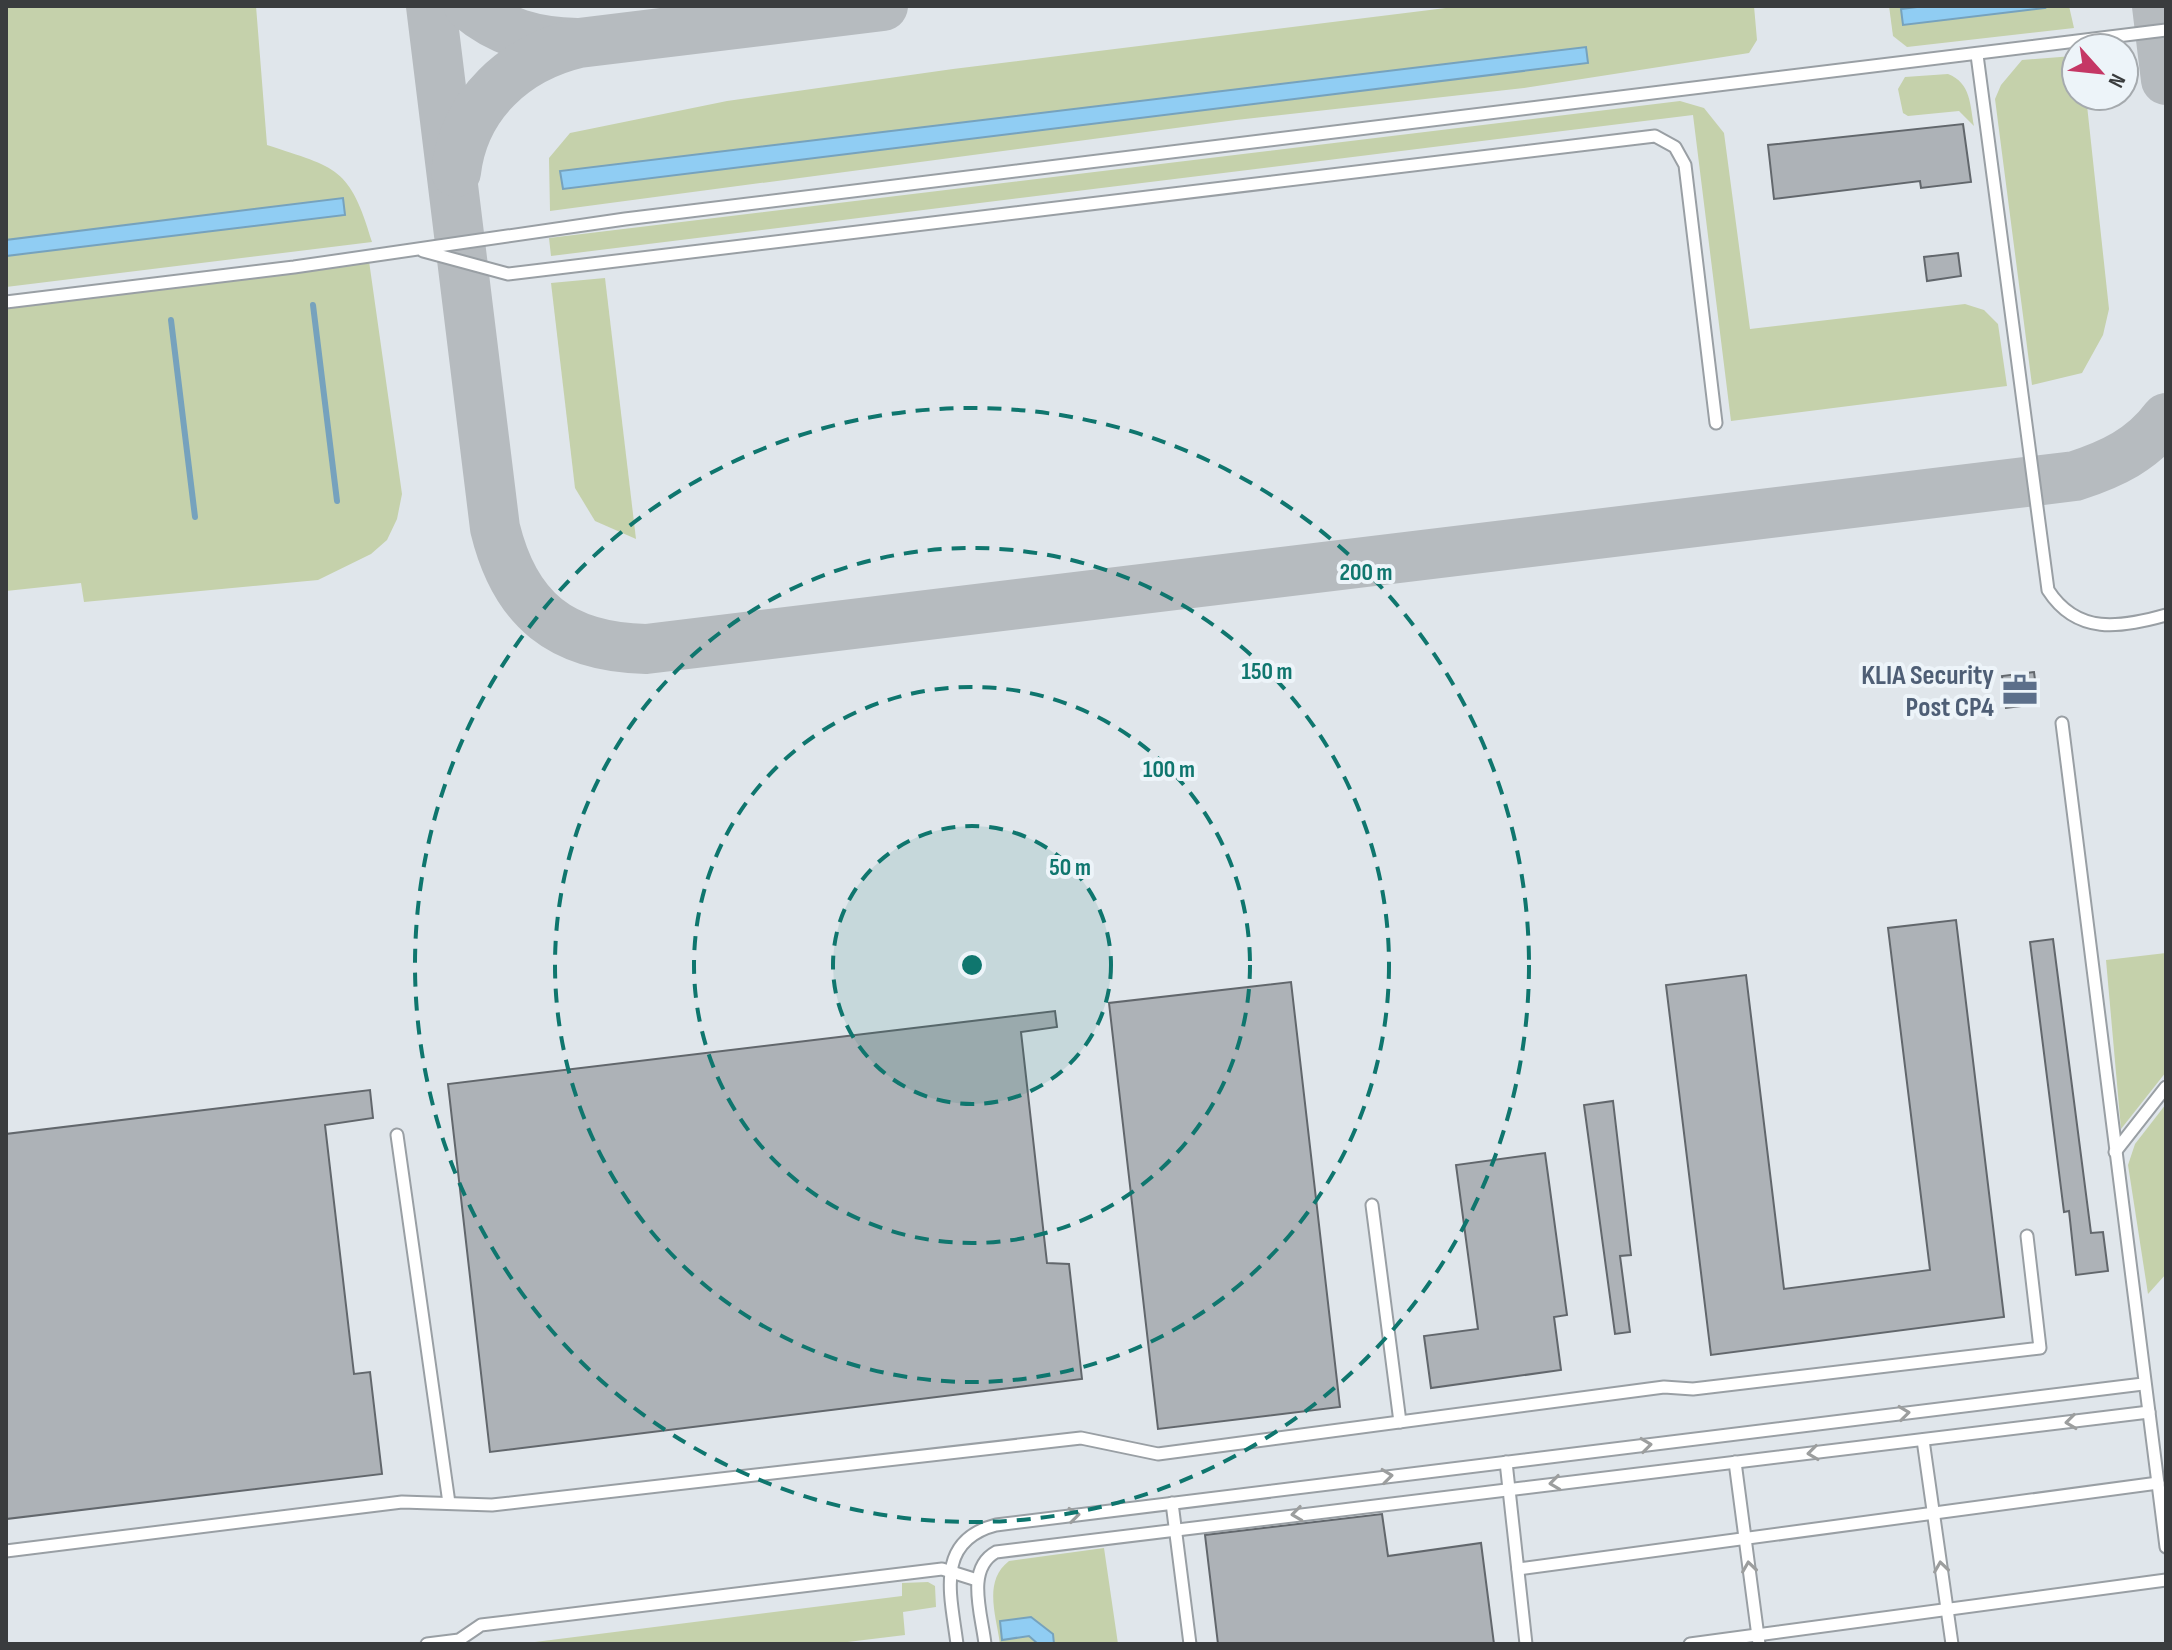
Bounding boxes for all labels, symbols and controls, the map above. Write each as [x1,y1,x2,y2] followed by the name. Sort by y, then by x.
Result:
[2060,32,2140,112] north arrow
[2102,69,2131,92] text: N
[1339,558,1393,587] text: 200 m
[1241,657,1293,686] text: 150 m
[1861,659,1994,724] place label: KLIA Security Post CP4
[2001,671,2039,709] office icon: KLIA Security Post CP4
[1143,755,1195,784] text: 100 m
[1049,853,1091,882] text: 50 m
[958,951,986,979] centre of rings
[1898,1405,1911,1422] one-way arrow
[2064,1413,2077,1430] one-way arrow
[1639,1436,1652,1453] one-way arrow
[1806,1444,1819,1461] one-way arrow
[1381,1468,1394,1485] one-way arrow
[1548,1475,1561,1492] one-way arrow
[1290,1506,1303,1523] one-way arrow
[1067,1507,1081,1524] one-way arrow
[1741,1560,1758,1574] one-way arrow
[1933,1560,1950,1574] one-way arrow

